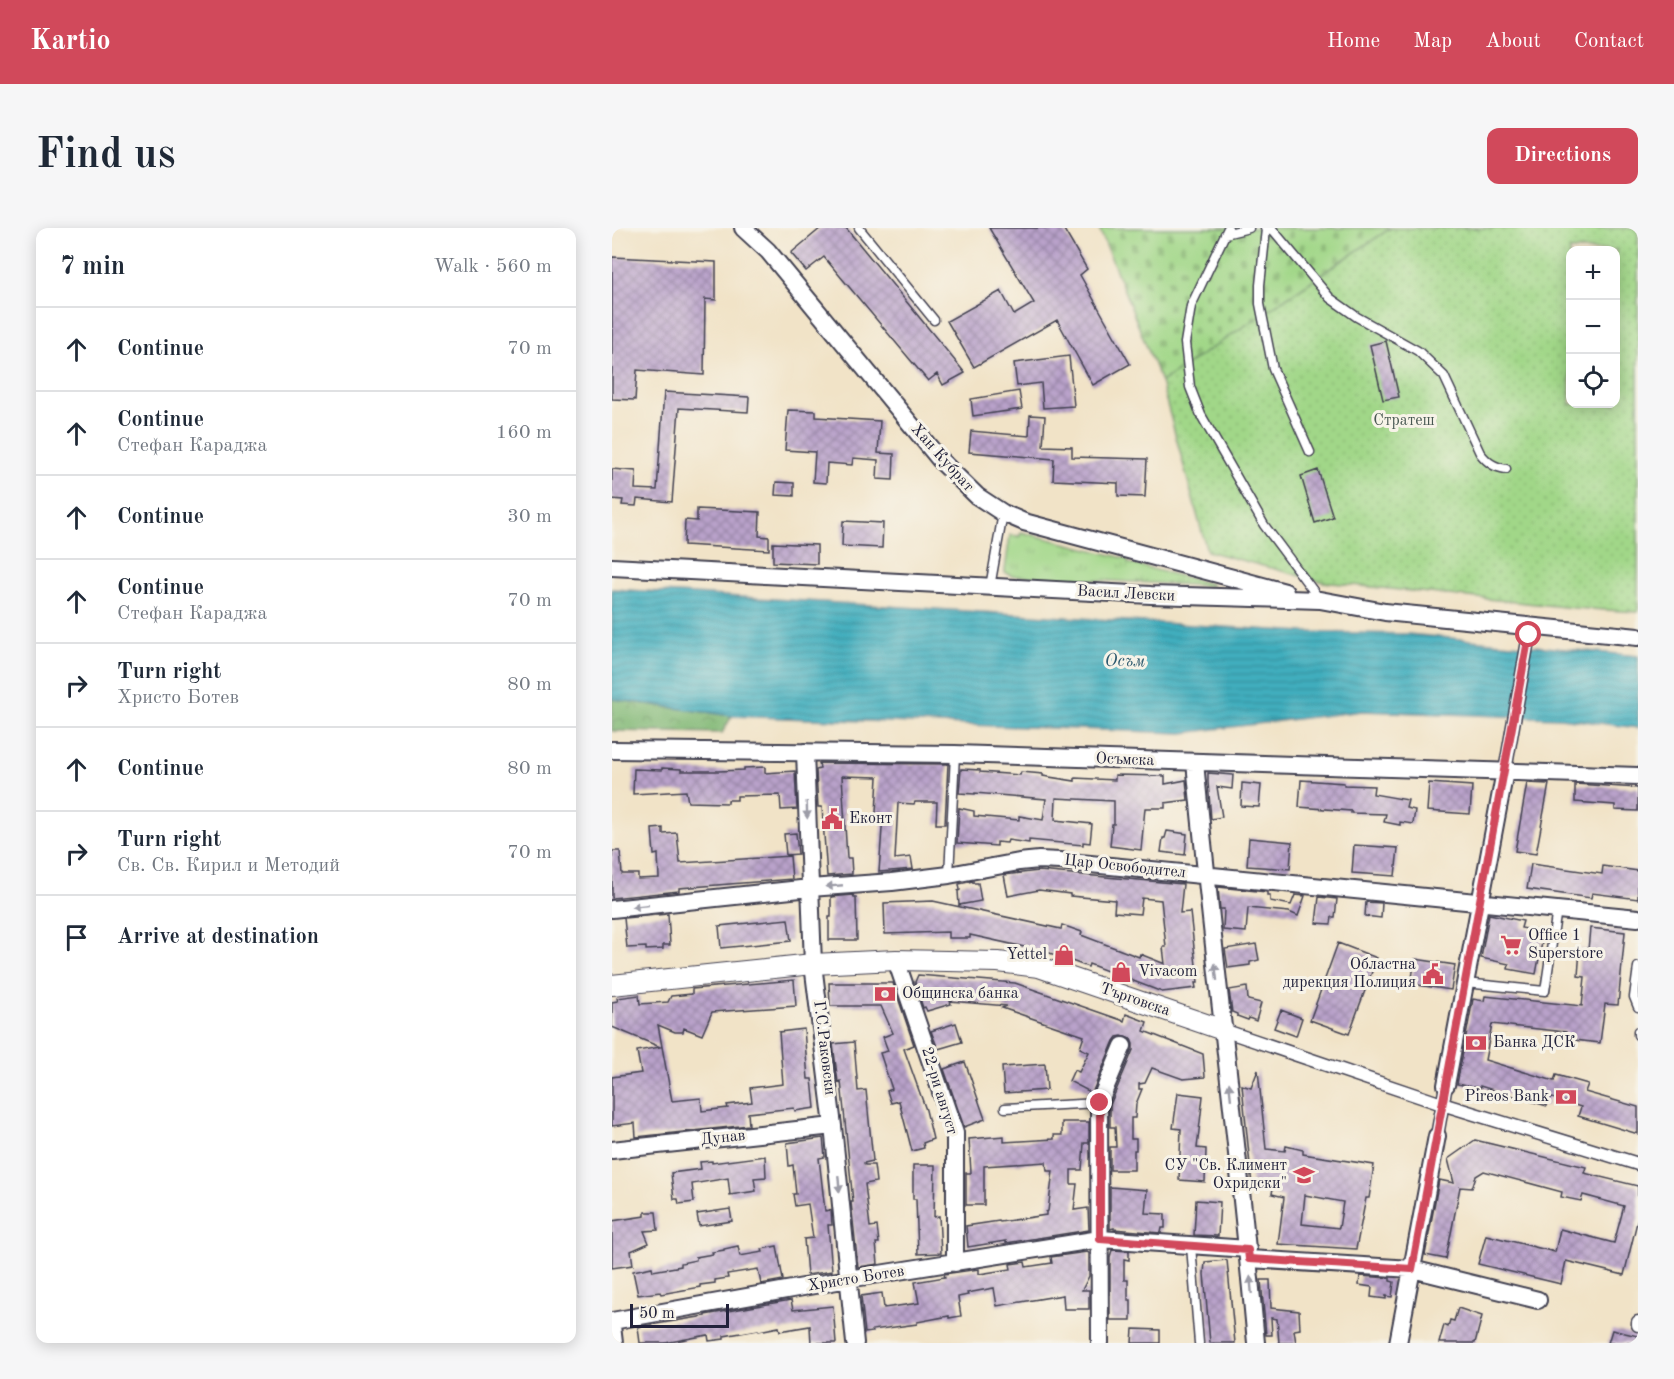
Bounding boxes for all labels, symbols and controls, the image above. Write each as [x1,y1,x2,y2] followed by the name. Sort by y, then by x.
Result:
[30,28,111,56] text: Kartio
[1327,31,1380,52] text: Home
[1413,31,1452,52] text: Map
[1485,31,1541,52] text: About
[1574,31,1644,52] text: Contact
[1487,128,1638,184] button: Directions
[36,135,175,177] text: Find us
[1566,246,1620,408] map controls
[1566,246,1620,300] button: +
[60,254,125,280] text: 7 min
[433,257,552,277] text: Walk · 560 m
[1566,300,1620,354] button: −
[60,333,93,366] icon: ahead
[117,338,204,360] text: Continue
[507,339,552,359] text: 70 m
[1566,354,1620,408] button: locate
[117,409,204,431] text: Continue
[1373,413,1435,429] park label: Стратеш
[60,417,93,450] icon: ahead
[908,421,976,495] street label: Хан Кубрат
[496,423,552,443] text: 160 m
[117,436,267,456] text: Стефан Караджа
[60,501,93,534] icon: ahead
[117,506,204,528] text: Continue
[507,507,552,527] text: 30 m
[117,577,204,599] text: Continue
[1077,583,1175,605] street label: Васил Левски
[60,585,93,618] icon: ahead
[507,591,552,611] text: 70 m
[117,604,267,624] text: Стефан Караджа
[1515,621,1541,647] route start
[1104,652,1146,670] water label: Осъм
[117,661,221,683] text: Turn right
[60,669,93,702] icon: right
[507,675,552,695] text: 80 m
[117,688,239,708] text: Христо Ботев
[1095,751,1155,769] street label: Осъмска
[60,753,93,786] icon: ahead
[117,758,204,780] text: Continue
[507,759,552,779] text: 80 m
[802,800,811,819] one-way arrow
[820,807,844,831] public building icon: Еконт
[849,811,892,827] place label: Еконт
[117,829,221,851] text: Turn right
[60,837,93,870] icon: right
[507,843,552,863] text: 70 m
[1063,853,1187,881] street label: Цар Освободител
[117,856,340,876] text: Св. Св. Кирил и Методий
[824,882,843,891] one-way arrow
[630,901,649,911] one-way arrow
[60,921,93,954] icon: arrive
[117,926,319,948] text: Arrive at destination
[1528,928,1603,962] place label: Office 1 Superstore
[1499,933,1523,957] supermarket icon: Office 1 Superstore
[1052,943,1076,967] shop icon: Yettel
[1006,947,1047,963] place label: Yettel
[1283,957,1416,991] place label: Областна дирекция Полиция
[1109,960,1133,984] shop icon: Vivacom
[1212,962,1221,981] one-way arrow
[1421,962,1445,986] public building icon: Областна дирекция Полиция
[1138,964,1198,980] place label: Vivacom
[1098,981,1172,1019] street label: Търговска
[873,982,897,1006] bank icon: Общинска банка
[902,986,1019,1002] place label: Общинска банка
[810,1000,838,1096] street label: Г.С.Раковски
[1464,1031,1488,1055] bank icon: Банка ДСК
[1493,1035,1576,1051] place label: Банка ДСК
[918,1045,960,1137] street label: 22-ри август
[1225,1081,1235,1100] one-way arrow
[1554,1085,1578,1109] bank icon: Pireos Bank
[1086,1089,1112,1115] route end
[1465,1089,1549,1105] place label: Pireos Bank
[700,1128,746,1148] street label: Дунав
[1165,1158,1287,1192] place label: СУ "Св. Климент Охридски"
[1292,1163,1316,1187] school or university icon: СУ "Св. Климент Охридски"
[834,1174,844,1193] one-way arrow
[806,1263,906,1295] street label: Христо Ботев
[1246,1275,1256,1294] one-way arrow
[630,1301,729,1328] scale bar
[639,1306,675,1322] text: 50 m

